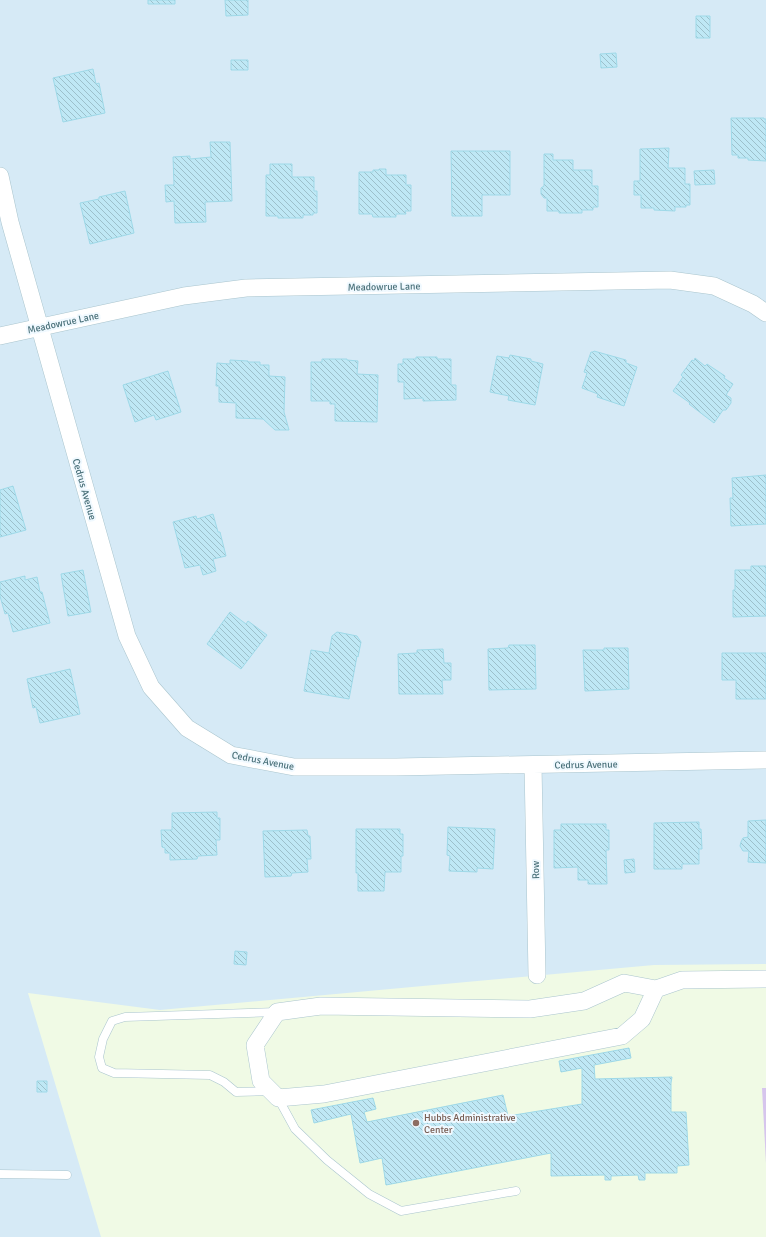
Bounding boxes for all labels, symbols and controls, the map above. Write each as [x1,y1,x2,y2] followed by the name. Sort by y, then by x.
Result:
[348,280,420,294] street label: Meadowrue Lane
[26,310,100,336] street label: Meadowrue Lane
[70,457,99,521] street label: Cedrus Avenue
[231,749,295,773] street label: Cedrus Avenue
[554,758,618,772] street label: Cedrus Avenue
[530,860,542,879] street label: Row
[424,1112,516,1136] place label: Hubbs Administrative Center
[411,1118,421,1128] marker: Hubbs Administrative Center

